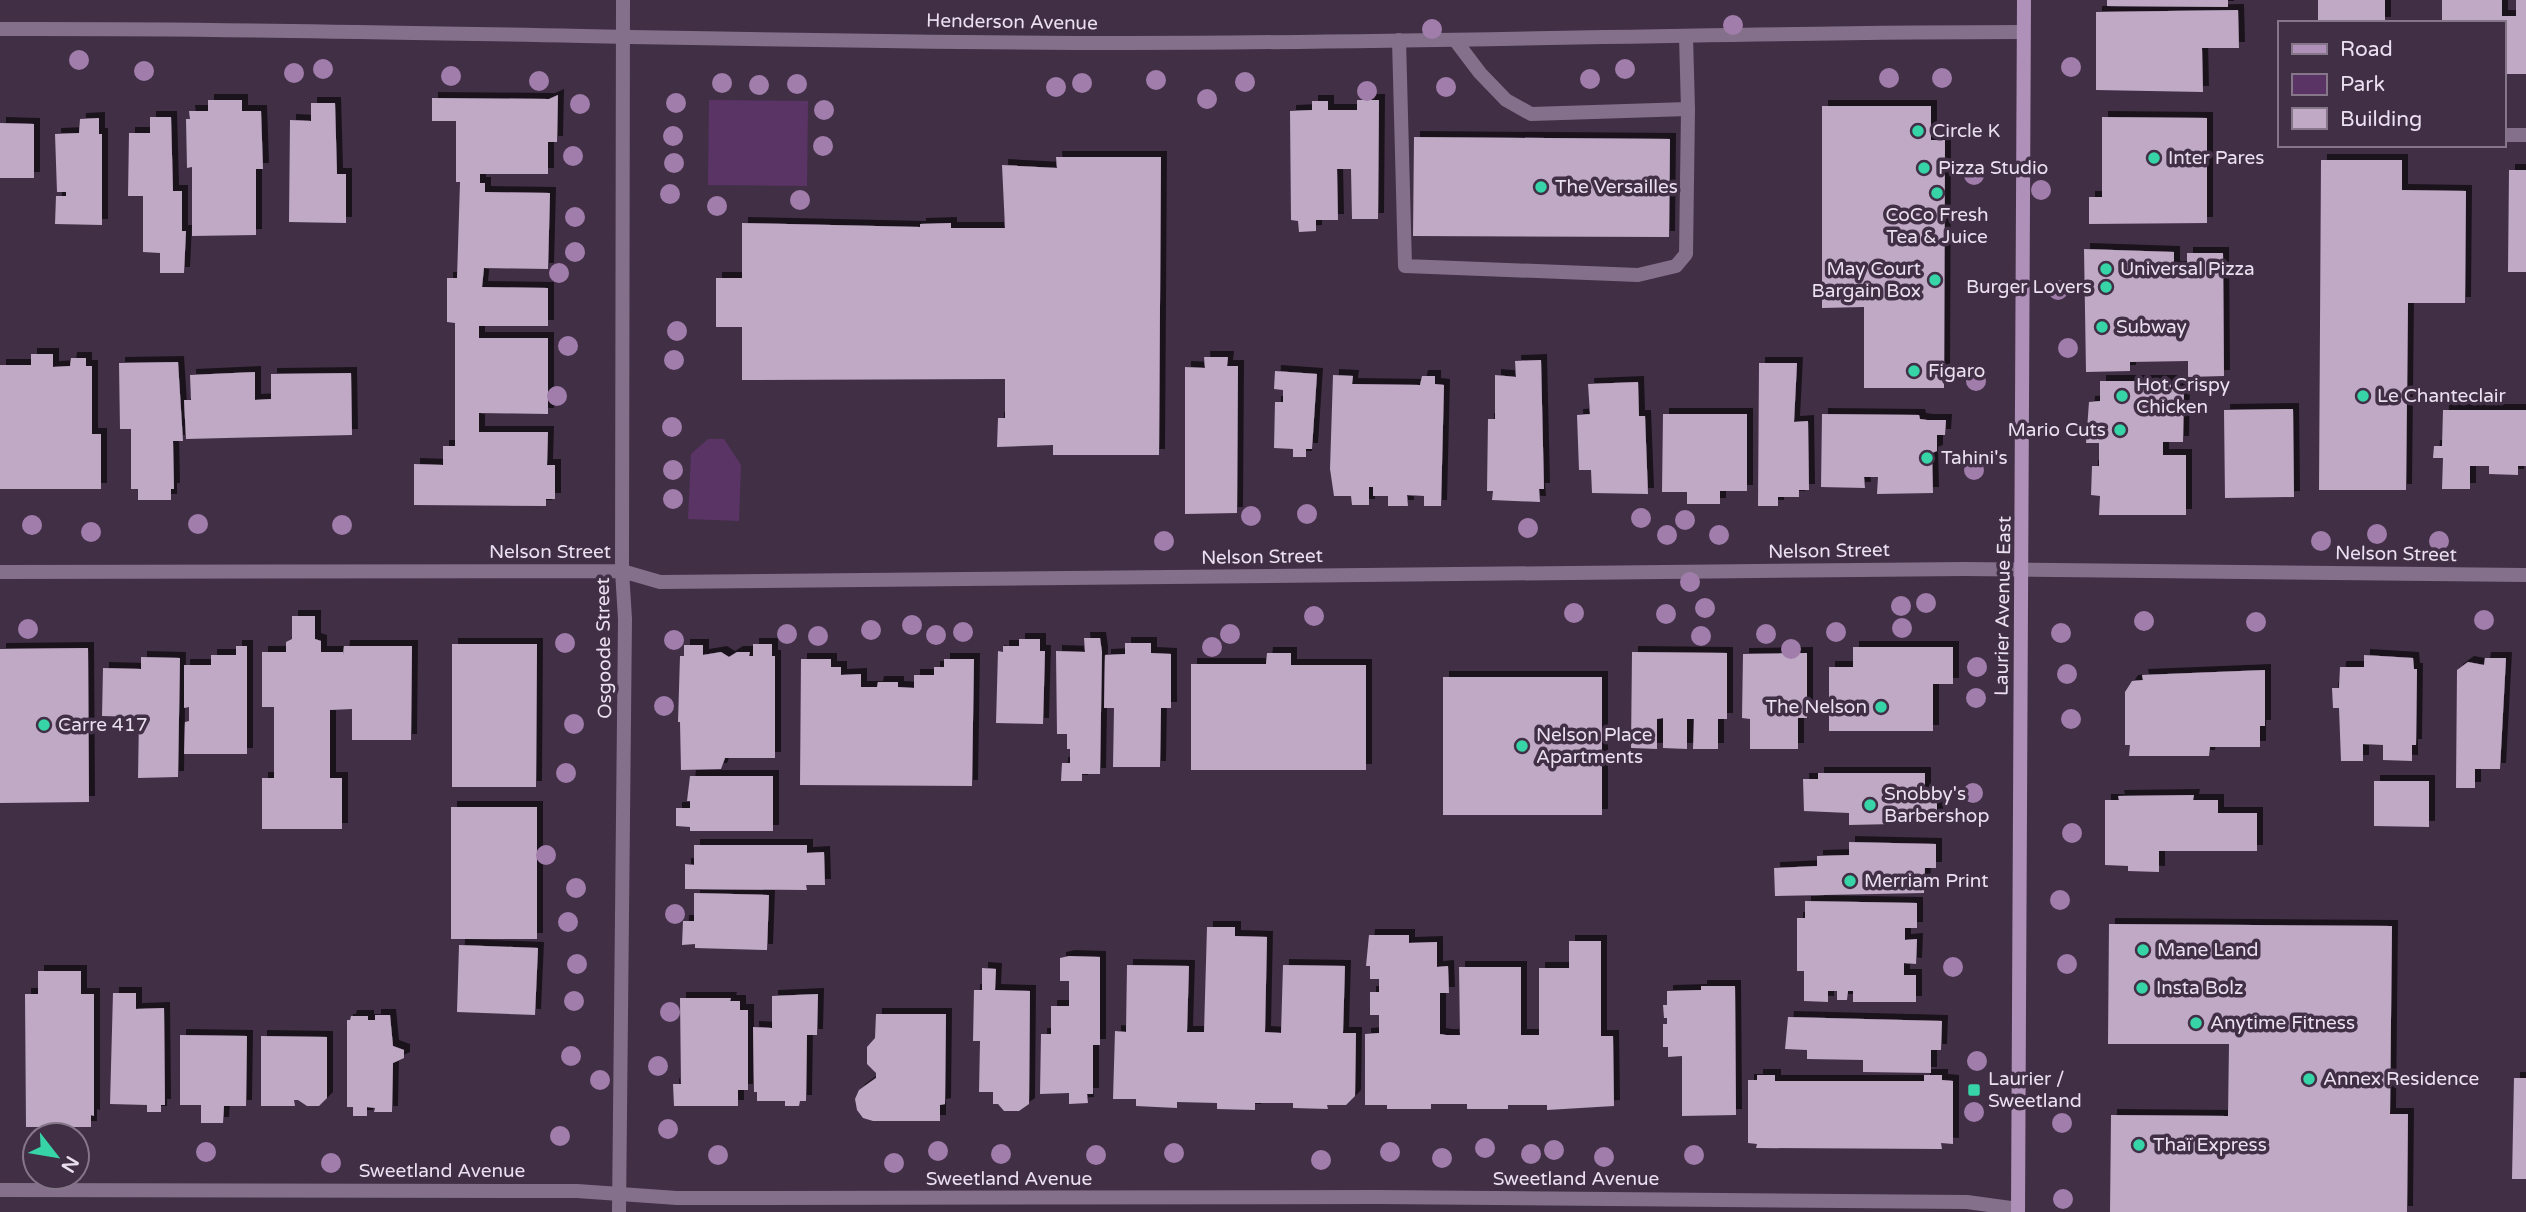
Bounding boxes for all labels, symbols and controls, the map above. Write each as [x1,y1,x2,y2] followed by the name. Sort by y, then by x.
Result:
[926,10,1098,34] street label: Henderson Avenue
[2278,21,2505,147] legend
[2340,37,2393,62] text: Road
[2340,72,2385,97] text: Park
[2340,107,2422,132] text: Building
[1932,120,2000,142] place label: Circle K
[1910,123,1926,139] marker: Circle K
[2168,147,2264,169] place label: Inter Pares
[2146,150,2162,166] marker: Inter Pares
[1938,157,2048,179] place label: Pizza Studio
[1916,160,1932,176] marker: Pizza Studio
[1555,176,1678,198] place label: The Versailles
[1533,179,1549,195] marker: The Versailles
[1929,185,1945,201] marker: CoCo Fresh Tea & Juice
[1885,204,1989,248] place label: CoCo Fresh Tea & Juice
[1812,258,1921,302] place label: May Court Bargain Box
[2120,258,2255,280] place label: Universal Pizza
[2098,261,2114,277] marker: Universal Pizza
[1927,272,1943,288] marker: May Court Bargain Box
[1966,276,2092,298] place label: Burger Lovers
[2098,279,2114,295] marker: Burger Lovers
[2116,316,2187,338] place label: Subway
[2094,319,2110,335] marker: Subway
[1928,360,1985,382] place label: Figaro
[1906,363,1922,379] marker: Figaro
[2136,374,2230,418] place label: Hot Crispy Chicken
[2377,385,2507,407] place label: Le Chanteclair
[2114,388,2130,404] marker: Hot Crispy Chicken
[2355,388,2371,404] marker: Le Chanteclair
[2008,419,2106,441] place label: Mario Cuts
[2112,422,2128,438] marker: Mario Cuts
[1941,447,2008,469] place label: Tahini's
[1919,450,1935,466] marker: Tahini's
[1990,516,2016,696] street label: Laurier Avenue East
[1768,539,1890,563] street label: Nelson Street
[489,541,611,563] street label: Nelson Street
[2335,542,2457,566] street label: Nelson Street
[1201,545,1323,569] street label: Nelson Street
[592,577,616,719] street label: Osgoode Street
[1766,696,1867,718] place label: The Nelson
[1873,699,1889,715] marker: The Nelson
[58,714,148,736] place label: Carre 417
[36,717,52,733] marker: Carre 417
[1536,724,1653,768] place label: Nelson Place Apartments
[1514,738,1530,754] marker: Nelson Place Apartments
[1884,783,1989,827] place label: Snobby's Barbershop
[1862,797,1878,813] marker: Snobby's Barbershop
[1864,870,1988,892] place label: Merriam Print
[1842,873,1858,889] marker: Merriam Print
[2157,939,2258,961] place label: Mane Land
[2135,942,2151,958] marker: Mane Land
[2156,977,2244,999] place label: Insta Bolz
[2134,980,2150,996] marker: Insta Bolz
[2210,1012,2355,1034] place label: Anytime Fitness
[2188,1015,2204,1031] marker: Anytime Fitness
[1988,1068,2082,1112] place label: Laurier / Sweetland
[2323,1068,2479,1090] place label: Annex Residence
[2301,1071,2317,1087] marker: Annex Residence
[1966,1082,1982,1098] marker: Laurier / Sweetland
[21,1121,91,1191] north arrow
[2153,1134,2267,1156] place label: Thaï Express
[2131,1137,2147,1153] marker: Thaï Express
[56,1152,83,1176] text: N
[359,1160,525,1182] street label: Sweetland Avenue
[926,1168,1092,1190] street label: Sweetland Avenue
[1493,1168,1659,1190] street label: Sweetland Avenue

